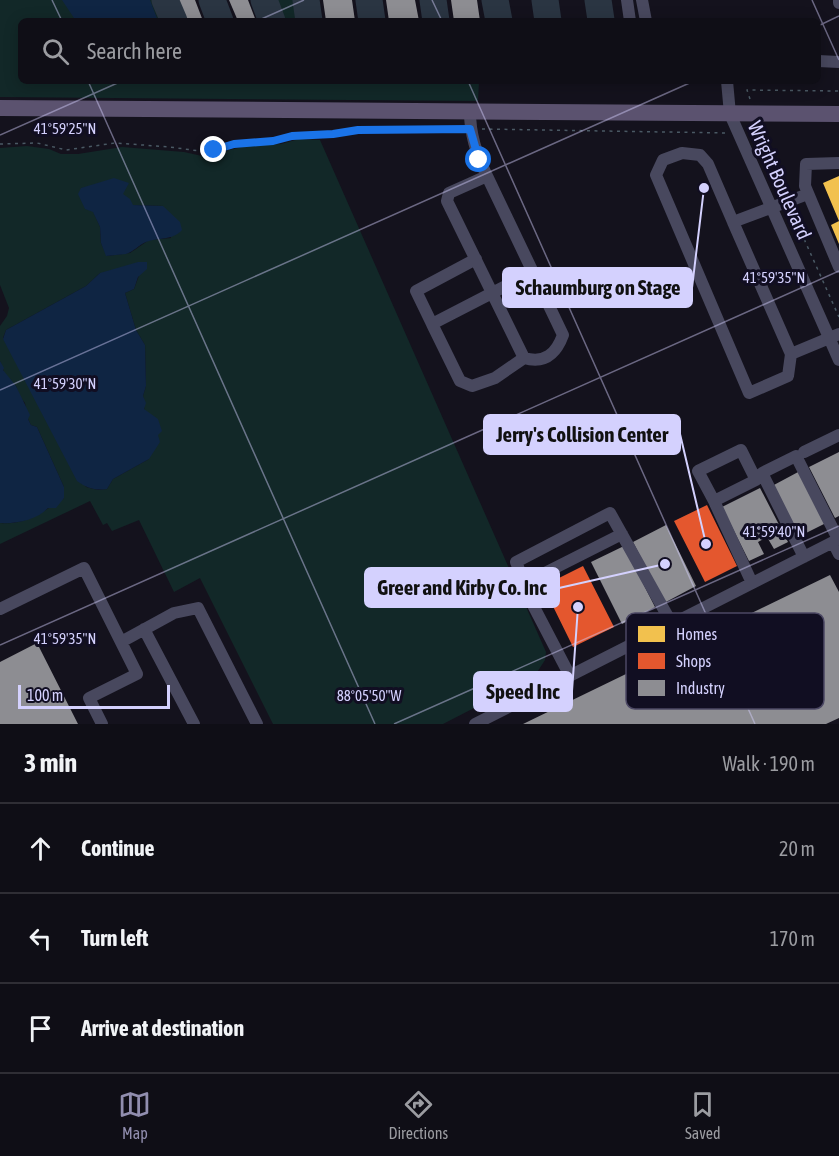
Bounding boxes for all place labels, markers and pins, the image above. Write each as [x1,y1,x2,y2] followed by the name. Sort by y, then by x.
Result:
[503,268,692,307] callout: Schaumburg on Stage
[484,415,680,454] callout: Jerry's Collision Center
[365,568,559,607] callout: Greer and Kirby Co. Inc
[474,672,572,711] callout: Speed Inc

